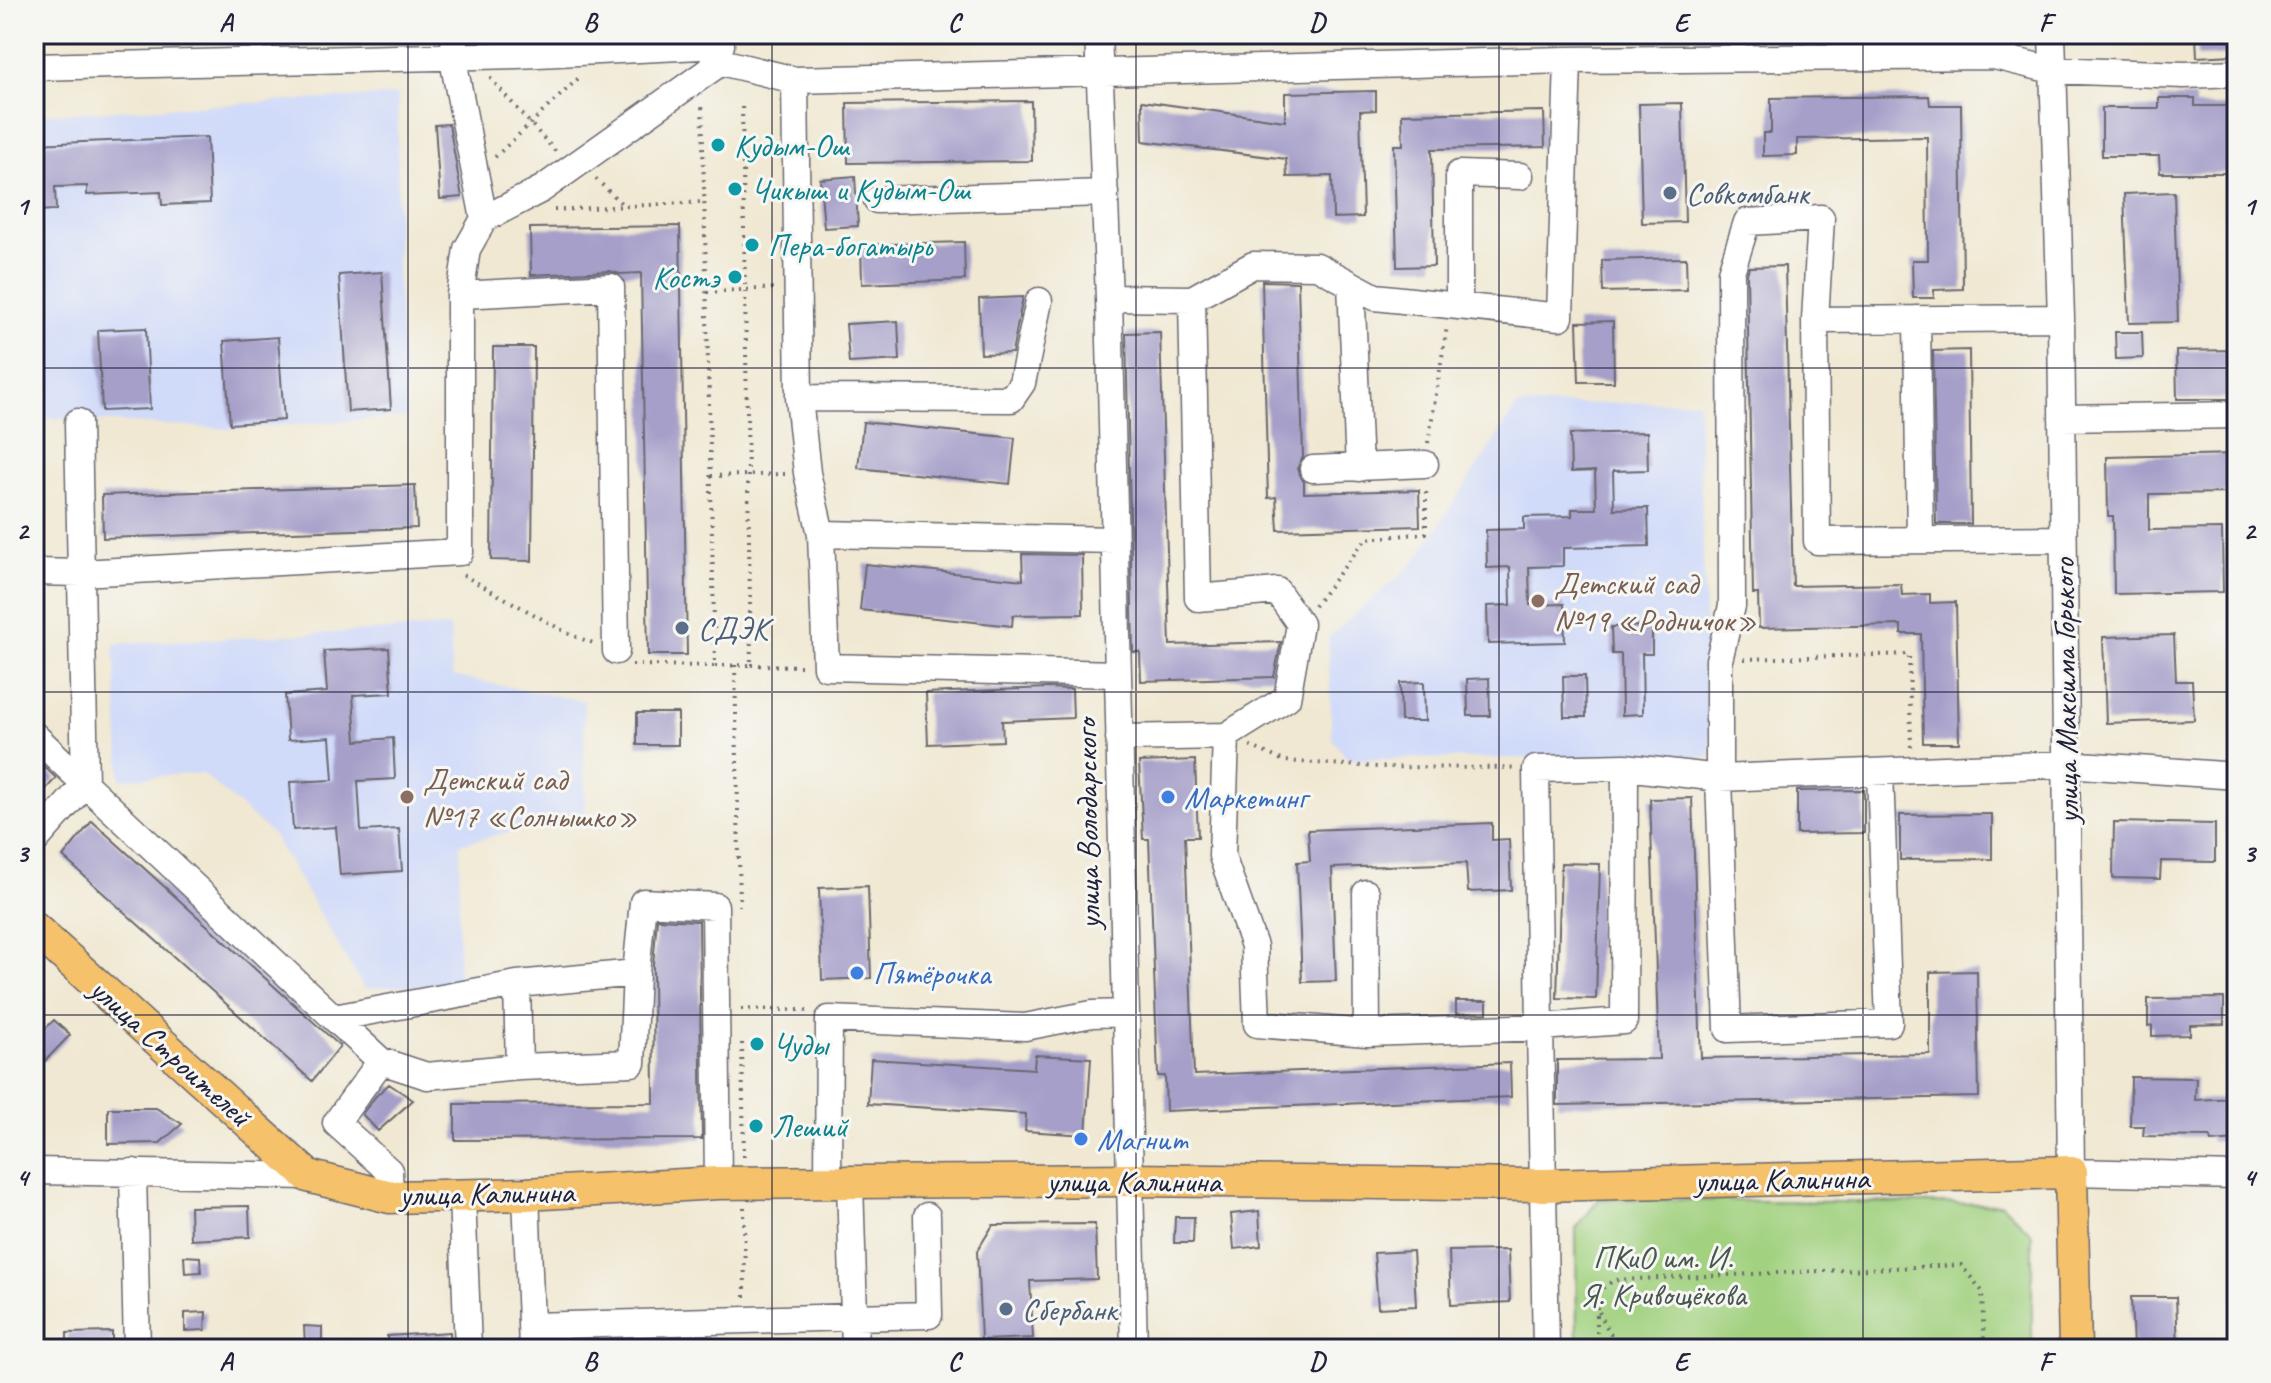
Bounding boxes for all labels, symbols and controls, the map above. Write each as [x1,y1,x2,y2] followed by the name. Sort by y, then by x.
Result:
[219,6,234,39] text: A
[583,6,599,39] text: B
[948,6,964,39] text: C
[1309,6,1327,39] text: D
[1674,6,1692,39] text: E
[2039,6,2057,39] text: F
[734,125,850,166] place label: Кудым-Ош
[709,136,727,154] marker: Кудым-Ош
[751,169,971,210] place label: Чикыш и Кудым-Ош
[1686,173,1811,214] place label: Совкомбанк
[726,180,744,198] marker: Чикыш и Кудым-Ош
[1661,184,1679,202] marker: Совкомбанк
[16,190,31,223] text: 1
[2243,190,2258,223] text: 1
[768,225,934,266] place label: Пера-богатырь
[743,236,761,254] marker: Пера-богатырь
[653,257,721,298] place label: Костэ
[726,268,744,286] marker: Костэ
[16,514,30,547] text: 2
[2243,514,2257,547] text: 2
[2043,556,2088,826] street label: улица Максима Горького
[1554,563,1757,641] place label: Детский сад №19 «Родничок»
[1529,592,1547,610] marker: Детский сад №19 «Родничок»
[698,608,774,649] place label: СДЭК
[673,619,691,637] marker: СДЭК
[1065,715,1110,931] street label: улица Володарского
[423,759,638,837] place label: Детский сад №17 «Солнышко»
[1184,777,1311,818] place label: Маркетинг
[398,788,416,806] marker: Детский сад №17 «Солнышко»
[1159,788,1177,806] marker: Маркетинг
[16,837,30,870] text: 3
[2243,837,2257,870] text: 3
[873,953,992,994] place label: Пятёрочка
[848,964,866,982] marker: Пятёрочка
[80,968,261,1137] street label: улица Строителей
[773,1024,830,1065] place label: Чуды
[748,1035,766,1053] marker: Чуды
[772,1106,849,1147] place label: Леший
[747,1117,765,1135] marker: Леший
[1097,1119,1189,1160] place label: Магнит
[1072,1130,1090,1148] marker: Магнит
[1692,1157,1872,1202] street label: улица Калинина
[16,1161,31,1194] text: 4
[1045,1161,1223,1202] street label: улица Калинина
[2243,1161,2258,1194] text: 4
[397,1171,577,1216] street label: улица Калинина
[1580,1237,1748,1315] park label: ПКиО им. И. Я. Кривощёкова
[1022,1289,1119,1330] place label: Сбербанк
[997,1300,1015,1318] marker: Сбербанк
[219,1345,234,1378] text: A
[583,1345,599,1378] text: B
[948,1345,964,1378] text: C
[1309,1345,1327,1378] text: D
[1674,1345,1692,1378] text: E
[2039,1345,2057,1378] text: F

